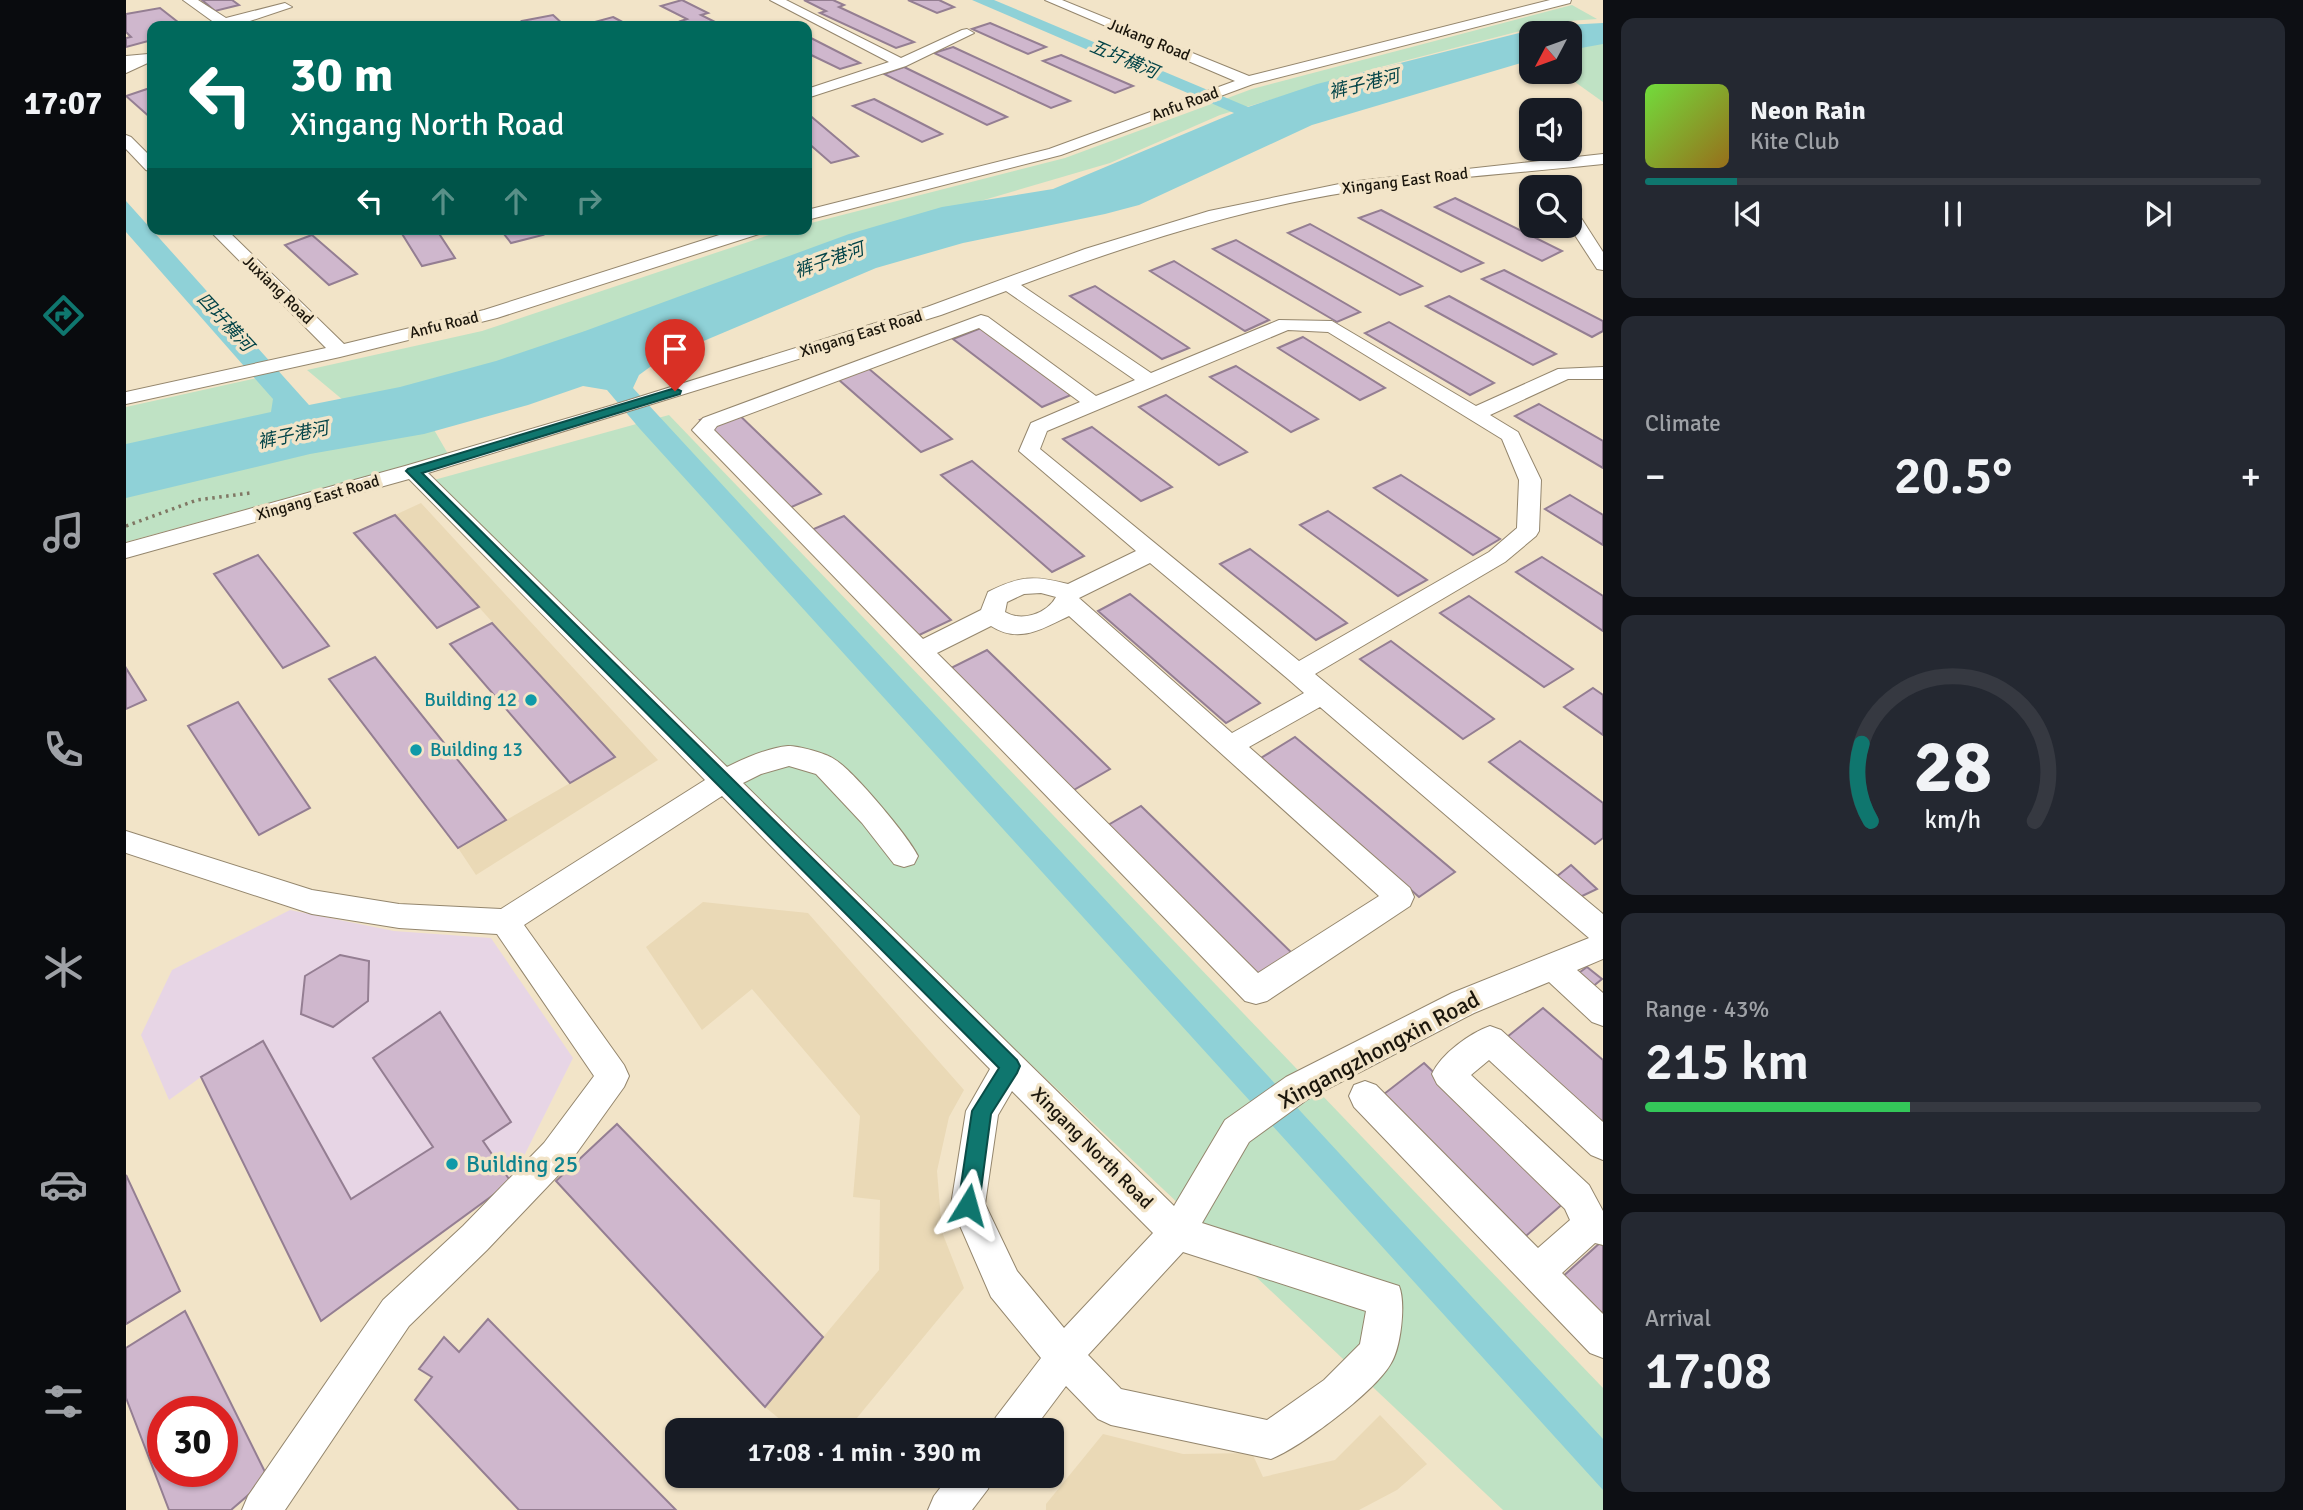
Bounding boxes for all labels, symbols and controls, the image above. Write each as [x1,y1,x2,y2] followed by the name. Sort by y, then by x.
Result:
[1105,14,1193,66] street label: Jukang Road
[1519,21,1582,84] north arrow
[1519,21,1582,238] map controls
[1087,35,1164,84] water label: 五圩横河
[290,45,393,105] text: 30 m
[175,49,266,140] icon: left
[1326,64,1405,103] water label: 裤子港河
[1149,83,1221,125] street label: Anfu Road
[24,84,102,123] text: 17:07
[1750,95,1866,127] text: Neon Rain
[1519,98,1582,161] button: sound
[290,105,564,144] text: Xingang North Road
[1750,127,1839,156] text: Kite Club
[1341,163,1469,199] street label: Xingang East Road
[1519,175,1582,238] button: search
[351,182,389,220] icon: left
[424,182,462,220] icon: ahead
[497,182,535,220] icon: ahead
[570,182,608,220] icon: right
[1729,195,1767,233] icon: previous
[1934,195,1972,233] icon: pause
[2139,195,2177,233] icon: next
[791,237,869,282] water label: 裤子港河
[238,251,318,329] street label: Juxiang Road
[192,288,260,358] water label: 四圩横河
[39,291,88,340] icon: directions
[797,306,925,362] street label: Xingang East Road
[407,307,481,343] street label: Anfu Road
[645,319,705,391] pin
[656,330,694,368] icon: arrive
[1645,409,1721,438] text: Climate
[255,416,333,453] water label: 裤子港河
[1894,444,2012,508] text: 20.5°
[1645,453,1666,500] text: −
[2240,453,2261,500] text: +
[254,471,382,525] street label: Xingang East Road
[39,508,88,557] icon: music
[424,688,517,712] place label: Building 12
[523,692,539,708] marker: Building 12
[1914,723,1992,812] text: 28
[39,725,88,774] icon: phone
[430,738,523,762] place label: Building 13
[408,742,424,758] marker: Building 13
[1925,804,1981,835] text: km/h
[39,943,88,992] icon: climate
[1273,985,1485,1115] street label: Xingangzhongxin Road
[1645,995,1769,1024] text: Range · 43%
[1645,1030,1809,1094] text: 215 km
[1026,1082,1158,1214] street label: Xingang North Road
[466,1150,578,1179] place label: Building 25
[444,1156,460,1172] marker: Building 25
[39,1160,88,1209] icon: car
[931,1168,1005,1242] position arrow
[1645,1304,1711,1333] text: Arrival
[1645,1339,1772,1403] text: 17:08
[39,1377,88,1426] icon: filters
[147,1396,238,1487] speed limit sign: 30
[748,1437,981,1469] text: 17:08 · 1 min · 390 m

